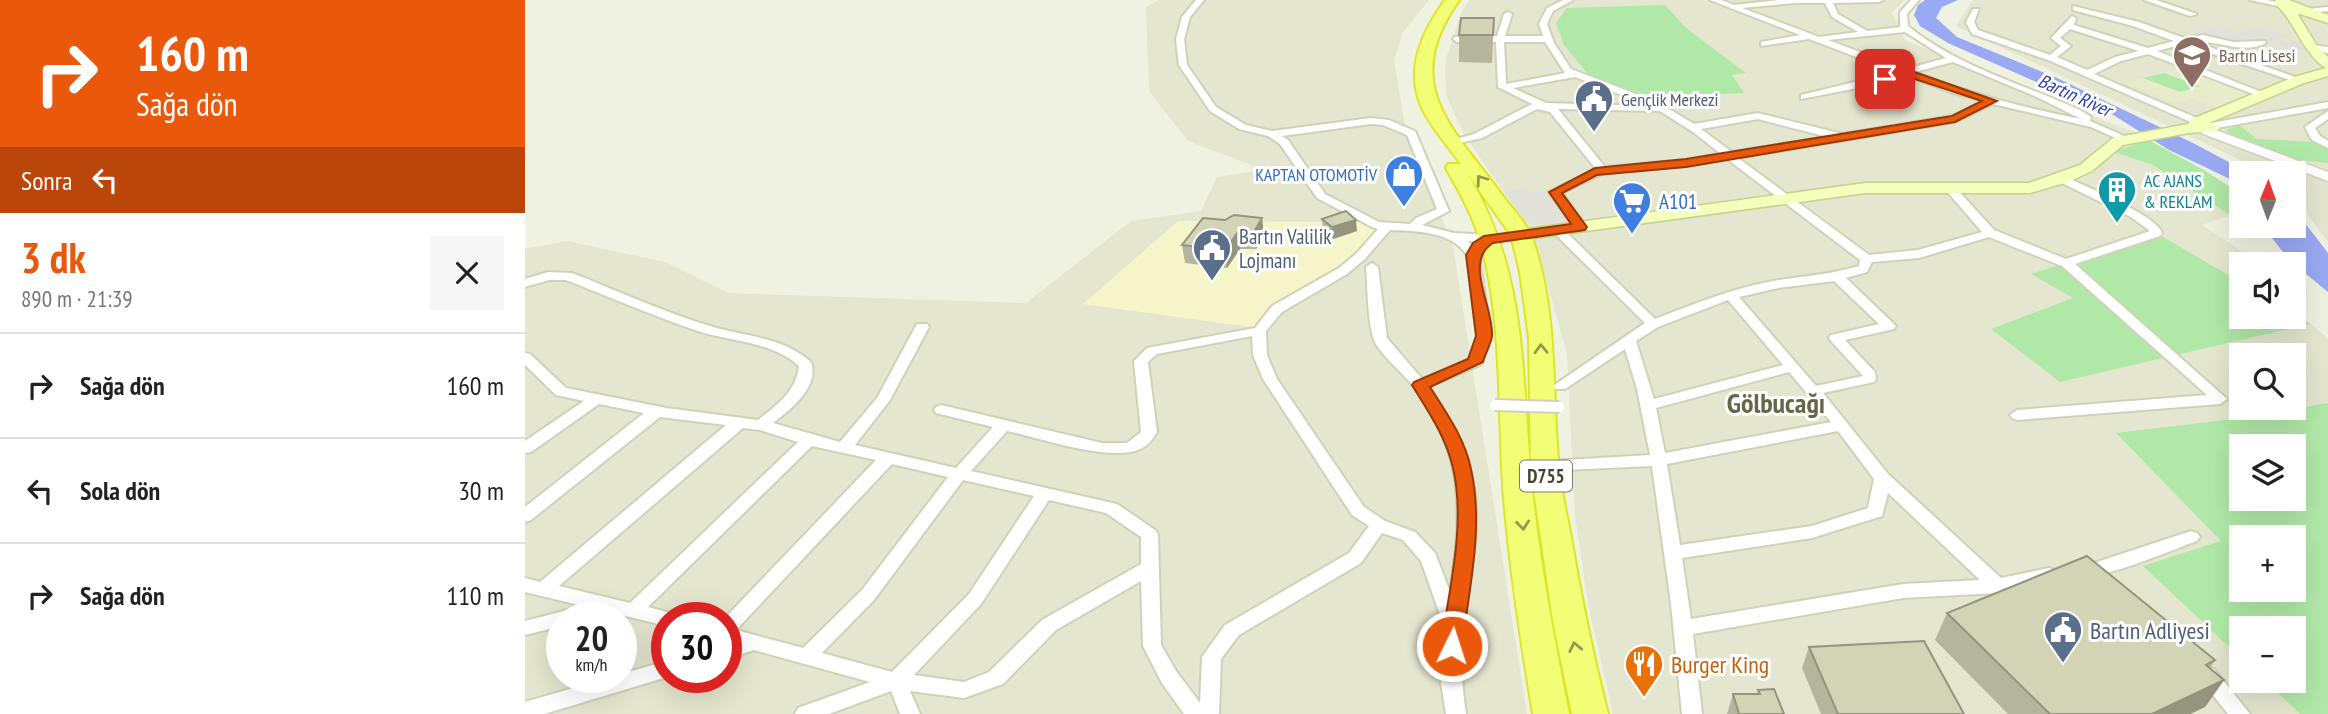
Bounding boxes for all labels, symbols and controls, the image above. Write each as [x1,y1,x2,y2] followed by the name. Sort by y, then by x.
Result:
[136,21,249,85] text: 160 m
[21,28,112,119] icon: right
[2171,34,2213,89] school or university icon: Bartın Lisesi
[2219,44,2296,67] place label: Bartın Lisesi
[1855,49,1915,109] pin
[1866,60,1904,98] icon: arrive
[2035,68,2118,123] water label: Bartın River
[1573,78,1615,133] public building icon: Gençlik Merkezi
[136,83,238,125] text: Sağa dön
[1621,88,1718,111] place label: Gençlik Merkezi
[1383,153,1425,208] shop icon: KAPTAN OTOMOTİV
[86,161,124,199] icon: left
[2229,161,2307,238] north arrow
[2229,161,2306,693] map controls
[1255,163,1378,186] place label: KAPTAN OTOMOTİV
[21,164,72,197] text: Sonra
[2096,169,2138,224] building icon: AC AJANS & REKLAM
[2144,169,2212,213] place label: AC AJANS & REKLAM
[1477,175,1490,187] one-way arrow
[1611,180,1653,235] supermarket icon: A101
[1659,188,1697,215] place label: A101
[1239,223,1331,274] place label: Bartın Valilik Lojmanı
[1191,227,1233,282] public building icon: Bartın Valilik Lojmanı
[21,230,86,285] text: 3 dk
[430,236,504,310] button: close
[2229,252,2306,329] button: sound
[21,284,133,313] text: 890 m · 21:39
[1534,343,1549,354] one-way arrow
[2229,343,2306,420] button: search
[21,367,59,405] icon: right
[80,369,165,402] text: Sağa dön
[446,369,504,402] text: 160 m
[1727,384,1825,421] district label: Gölbucağı
[2229,434,2306,511] button: layers
[1520,461,1572,491] road number: D755
[21,472,59,510] icon: left
[80,474,160,507] text: Sola dön
[458,474,504,507] text: 30 m
[1515,519,1530,531] one-way arrow
[2229,525,2306,602] button: +
[21,577,59,615] icon: right
[80,579,165,612] text: Sağa dön
[446,579,504,612] text: 110 m
[651,602,742,693] speed limit sign: 30
[1415,609,1489,683] position arrow
[2042,609,2084,664] public building icon: Bartın Adliyesi
[575,615,608,661] text: 20
[2090,615,2210,646] place label: Bartın Adliyesi
[2229,616,2306,693] button: −
[1569,641,1583,653] one-way arrow
[1623,643,1665,698] restaurant icon: Burger King
[1671,649,1769,680] place label: Burger King
[576,653,607,676] text: km/h

